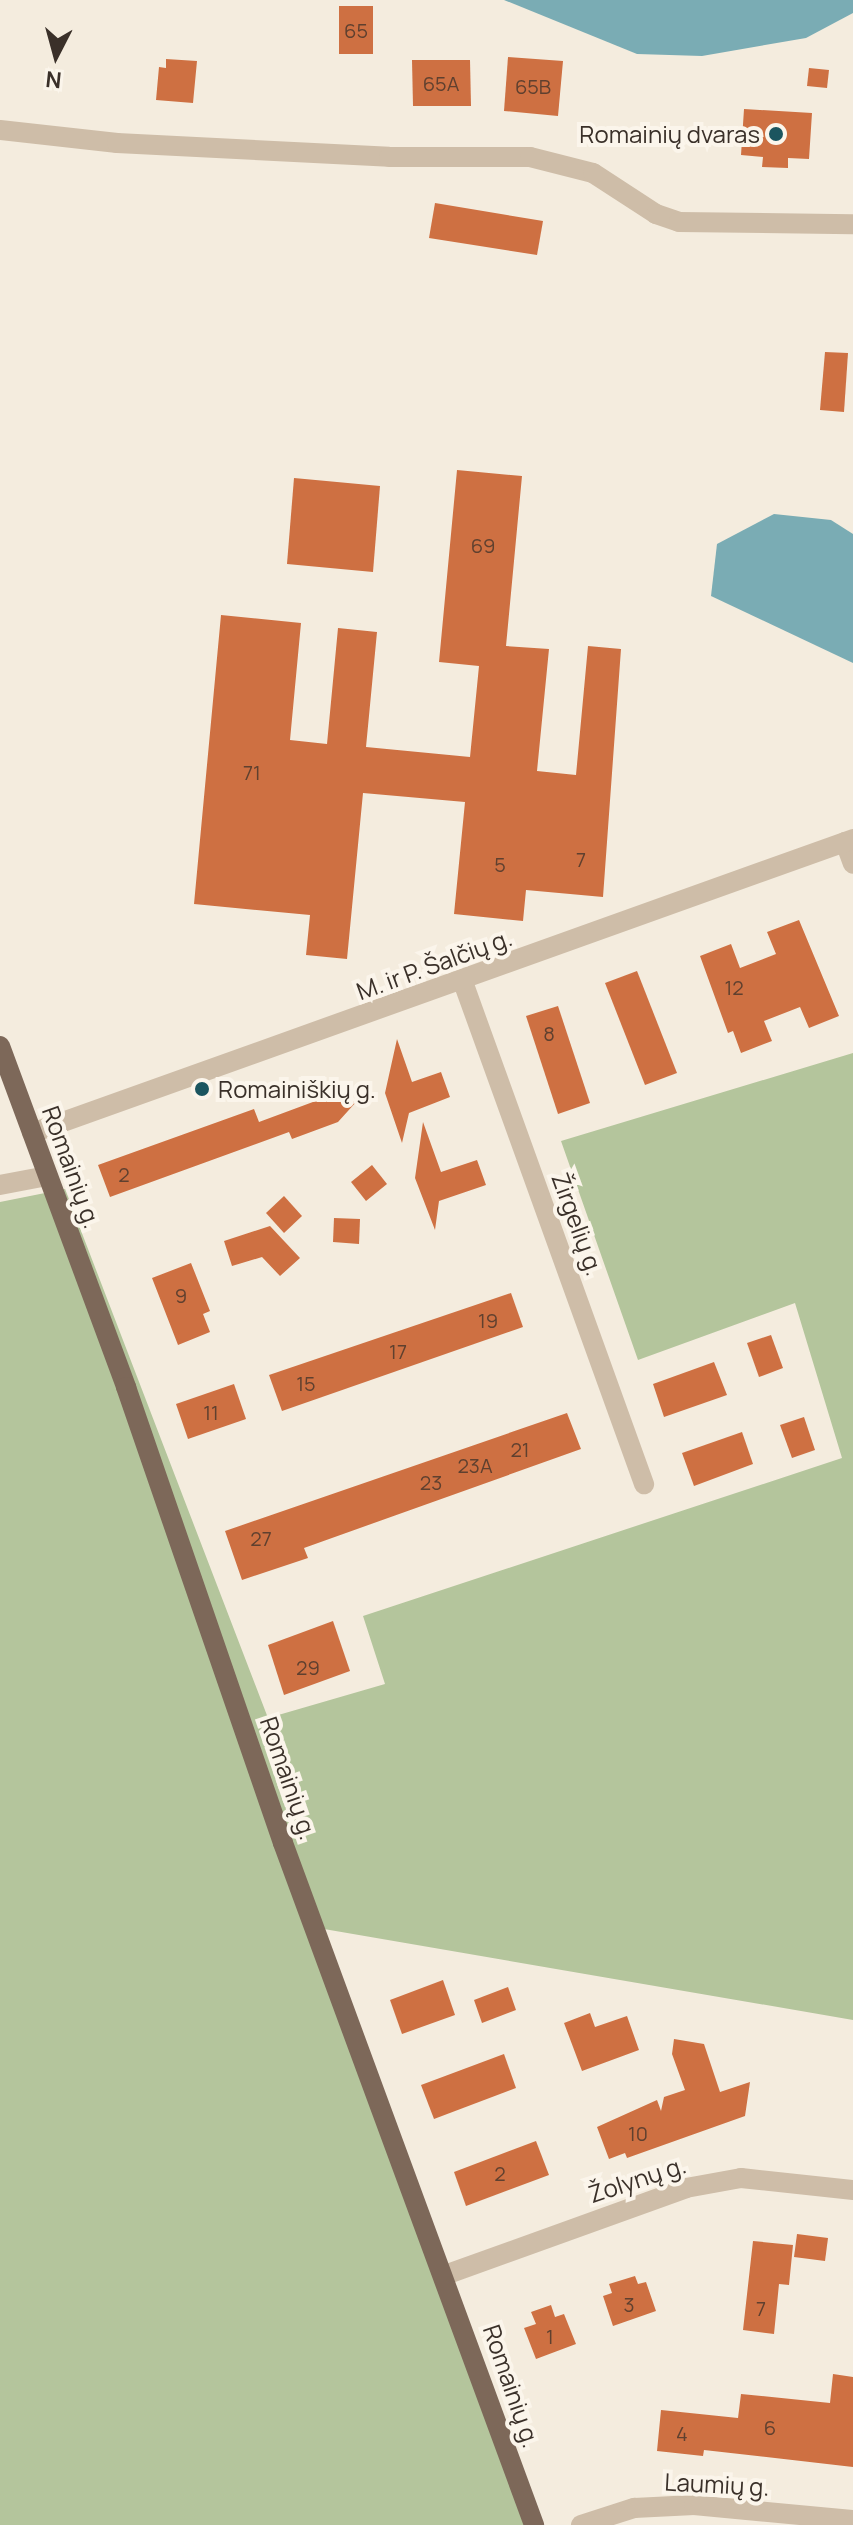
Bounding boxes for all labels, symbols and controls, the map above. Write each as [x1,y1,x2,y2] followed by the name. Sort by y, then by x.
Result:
[16,16,96,96] north arrow
[344,18,368,42] house number: 65
[44,64,63,96] text: N
[423,71,459,95] house number: 65A
[515,74,551,98] house number: 65B
[579,120,760,148] place label: Romainių dvaras
[767,125,785,143] marker: Romainių dvaras
[471,533,495,557] house number: 69
[243,760,261,784] house number: 71
[576,847,586,871] house number: 7
[494,852,506,876] house number: 5
[352,923,516,1005] street label: M. ir P. Šalčių g.
[724,975,744,999] house number: 12
[543,1021,555,1045] house number: 8
[218,1075,376,1103] place label: Romainiškių g.
[193,1080,211,1098] marker: Romainiškių g.
[37,1102,107,1232] street label: Romainių g.
[118,1162,130,1186] house number: 2
[546,1169,610,1279] street label: Žirgelių g.
[175,1283,187,1307] house number: 9
[478,1308,498,1332] house number: 19
[389,1339,407,1363] house number: 17
[296,1371,316,1395] house number: 15
[203,1400,219,1424] house number: 11
[510,1437,530,1461] house number: 21
[457,1453,493,1477] house number: 23A
[420,1470,442,1494] house number: 23
[250,1526,272,1550] house number: 27
[296,1655,320,1679] house number: 29
[255,1713,323,1843] street label: Romainių g.
[628,2121,648,2145] house number: 10
[585,2150,689,2208] street label: Žolynų g.
[494,2161,506,2185] house number: 2
[623,2292,635,2316] house number: 3
[756,2296,766,2320] house number: 7
[478,2321,546,2451] street label: Romainių g.
[546,2324,554,2348] house number: 1
[764,2415,776,2439] house number: 6
[676,2421,688,2445] house number: 4
[664,2467,770,2501] street label: Laumių g.

